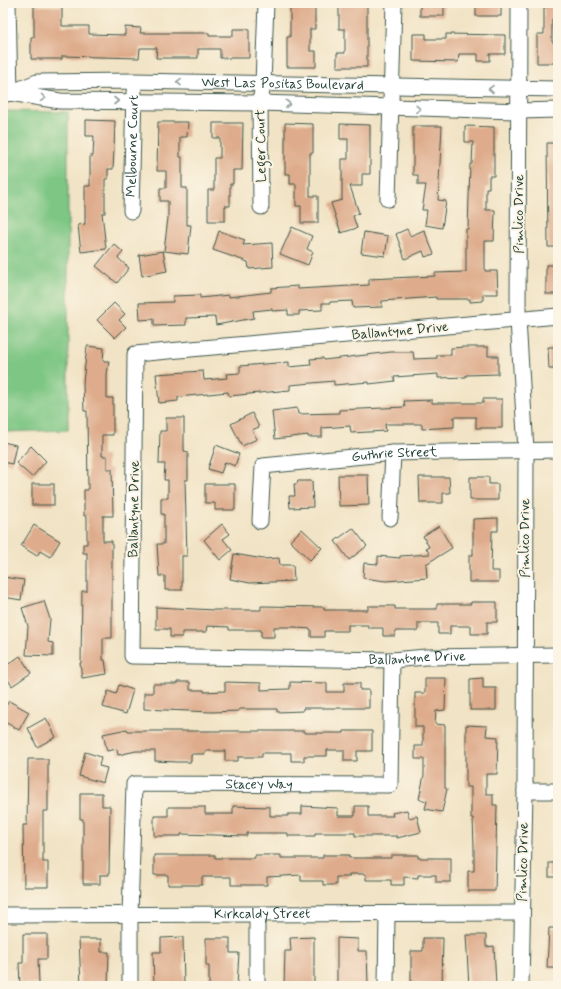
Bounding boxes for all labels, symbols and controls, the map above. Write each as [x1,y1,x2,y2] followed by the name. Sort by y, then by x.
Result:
[201,73,364,94] street label: West Las Positas Boulevard
[176,78,182,87] one-way arrow
[488,85,494,93] one-way arrow
[40,93,46,102] one-way arrow
[122,95,143,197] street label: Melbourne Court
[113,97,119,105] one-way arrow
[285,100,291,108] one-way arrow
[415,105,421,113] one-way arrow
[251,109,273,183] street label: Leger Court
[510,174,528,254] street label: Pimlico Drive
[351,318,450,344] street label: Ballantyne Drive
[350,443,438,466] street label: Guthrie Street
[124,460,144,558] street label: Ballantyne Drive
[516,498,534,578] street label: Pimlico Drive
[368,647,466,669] street label: Ballantyne Drive
[225,775,293,794] street label: Stacey Way
[513,822,533,902] street label: Pimlico Drive
[214,905,310,923] street label: Kirkcaldy Street

